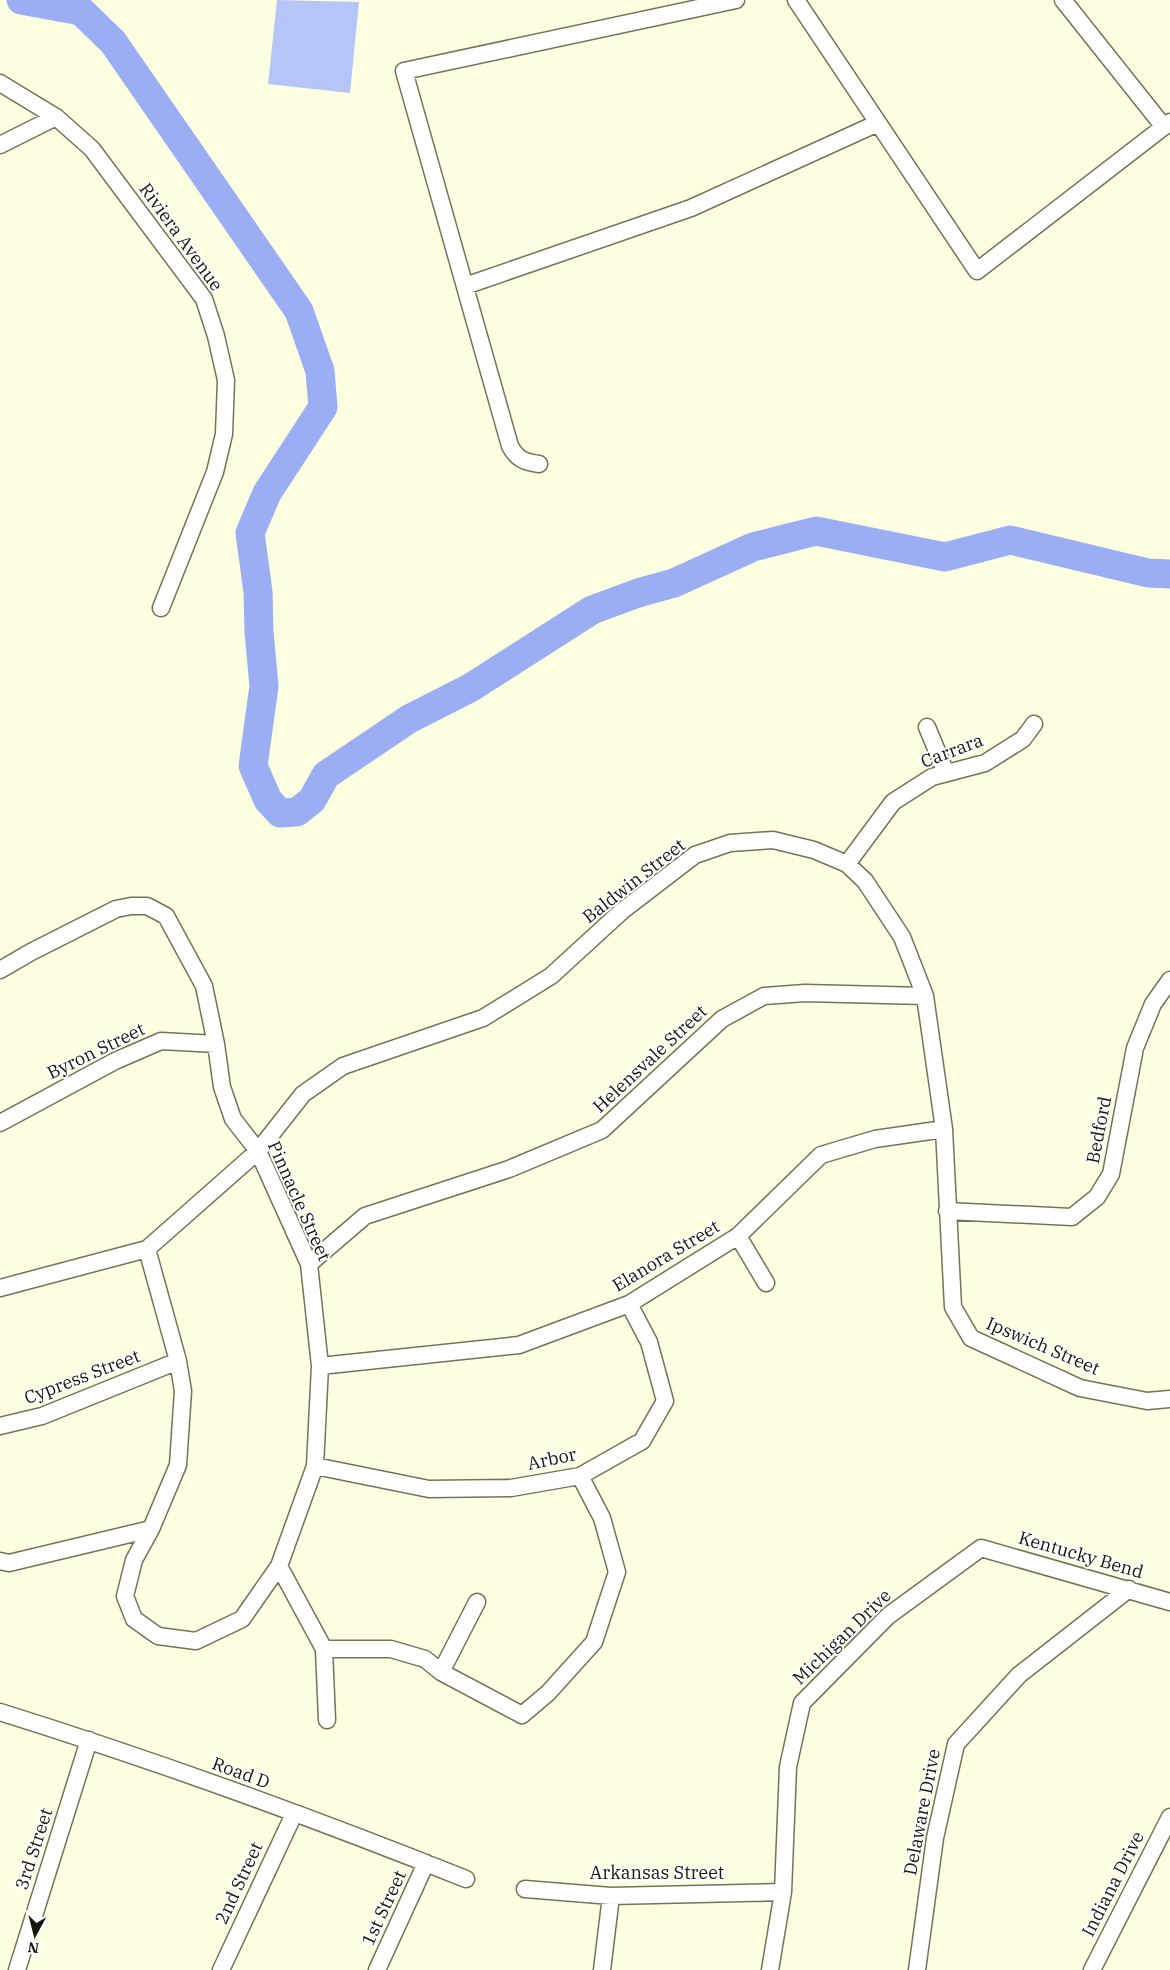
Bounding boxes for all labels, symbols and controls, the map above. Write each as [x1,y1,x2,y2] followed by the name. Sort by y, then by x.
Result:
[134,178,228,295] street label: Riviera Avenue
[917,728,986,773] street label: Carrara
[578,833,690,928] street label: Baldwin Street
[588,1000,712,1118] street label: Helensvale Street
[43,1017,148,1084] street label: Byron Street
[1081,1094,1116,1165] street label: Bedford
[263,1137,336,1264] street label: Pinnacle Street
[608,1215,724,1297] street label: Elanora Street
[983,1311,1103,1380] street label: Ipswich Street
[21,1344,143,1409] street label: Cypress Street
[525,1442,578,1475] street label: Arbor
[1016,1526,1146,1583] street label: Kentucky Bend
[788,1584,896,1689] street label: Michigan Drive
[898,1747,945,1877] street label: Delaware Drive
[209,1751,273,1794] street label: Road D
[10,1805,58,1893] street label: 3rd Street
[1076,1827,1149,1940] street label: Indiana Drive
[210,1838,268,1928] street label: 2nd Street
[590,1861,724,1884] street label: Arkansas Street
[356,1866,411,1949] street label: 1st Street
[10,1910,60,1960] north arrow
[27,1938,40,1958] text: N

